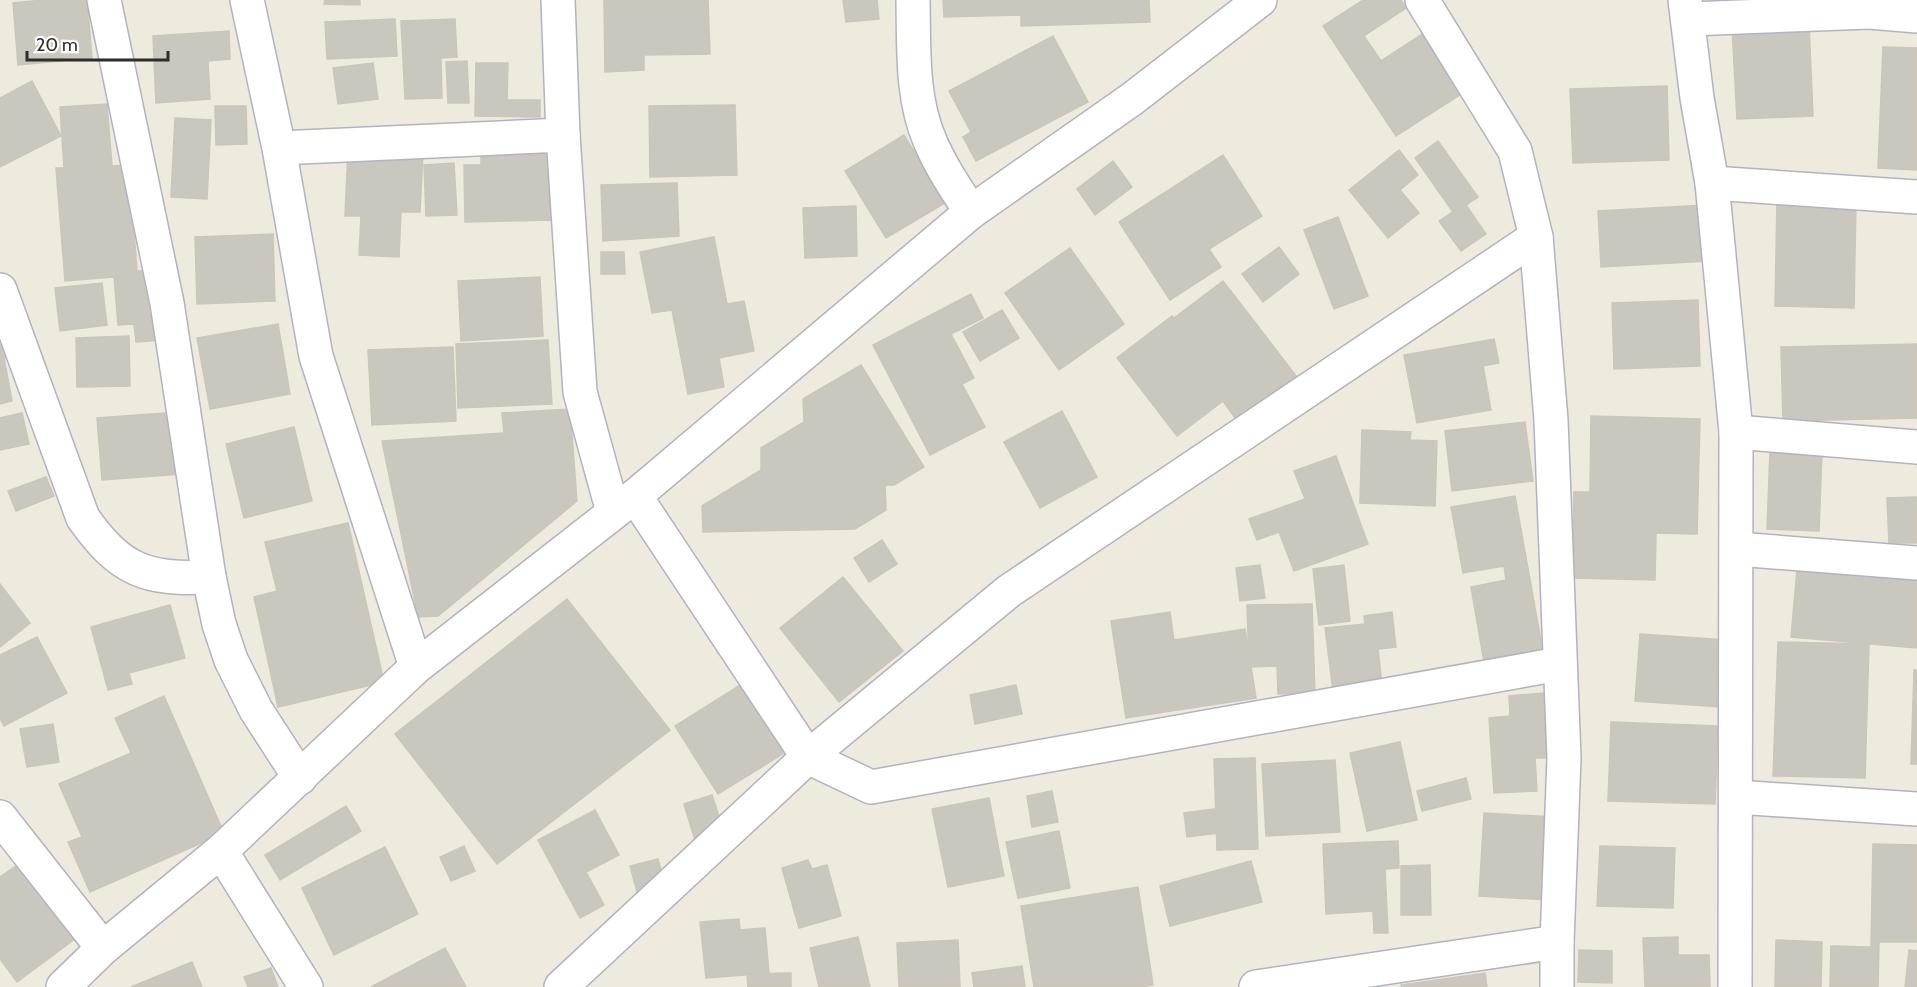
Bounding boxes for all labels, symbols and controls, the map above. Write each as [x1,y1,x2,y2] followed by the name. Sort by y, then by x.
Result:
[27,24,168,62] scale bar
[36,34,78,56] text: 20 m

